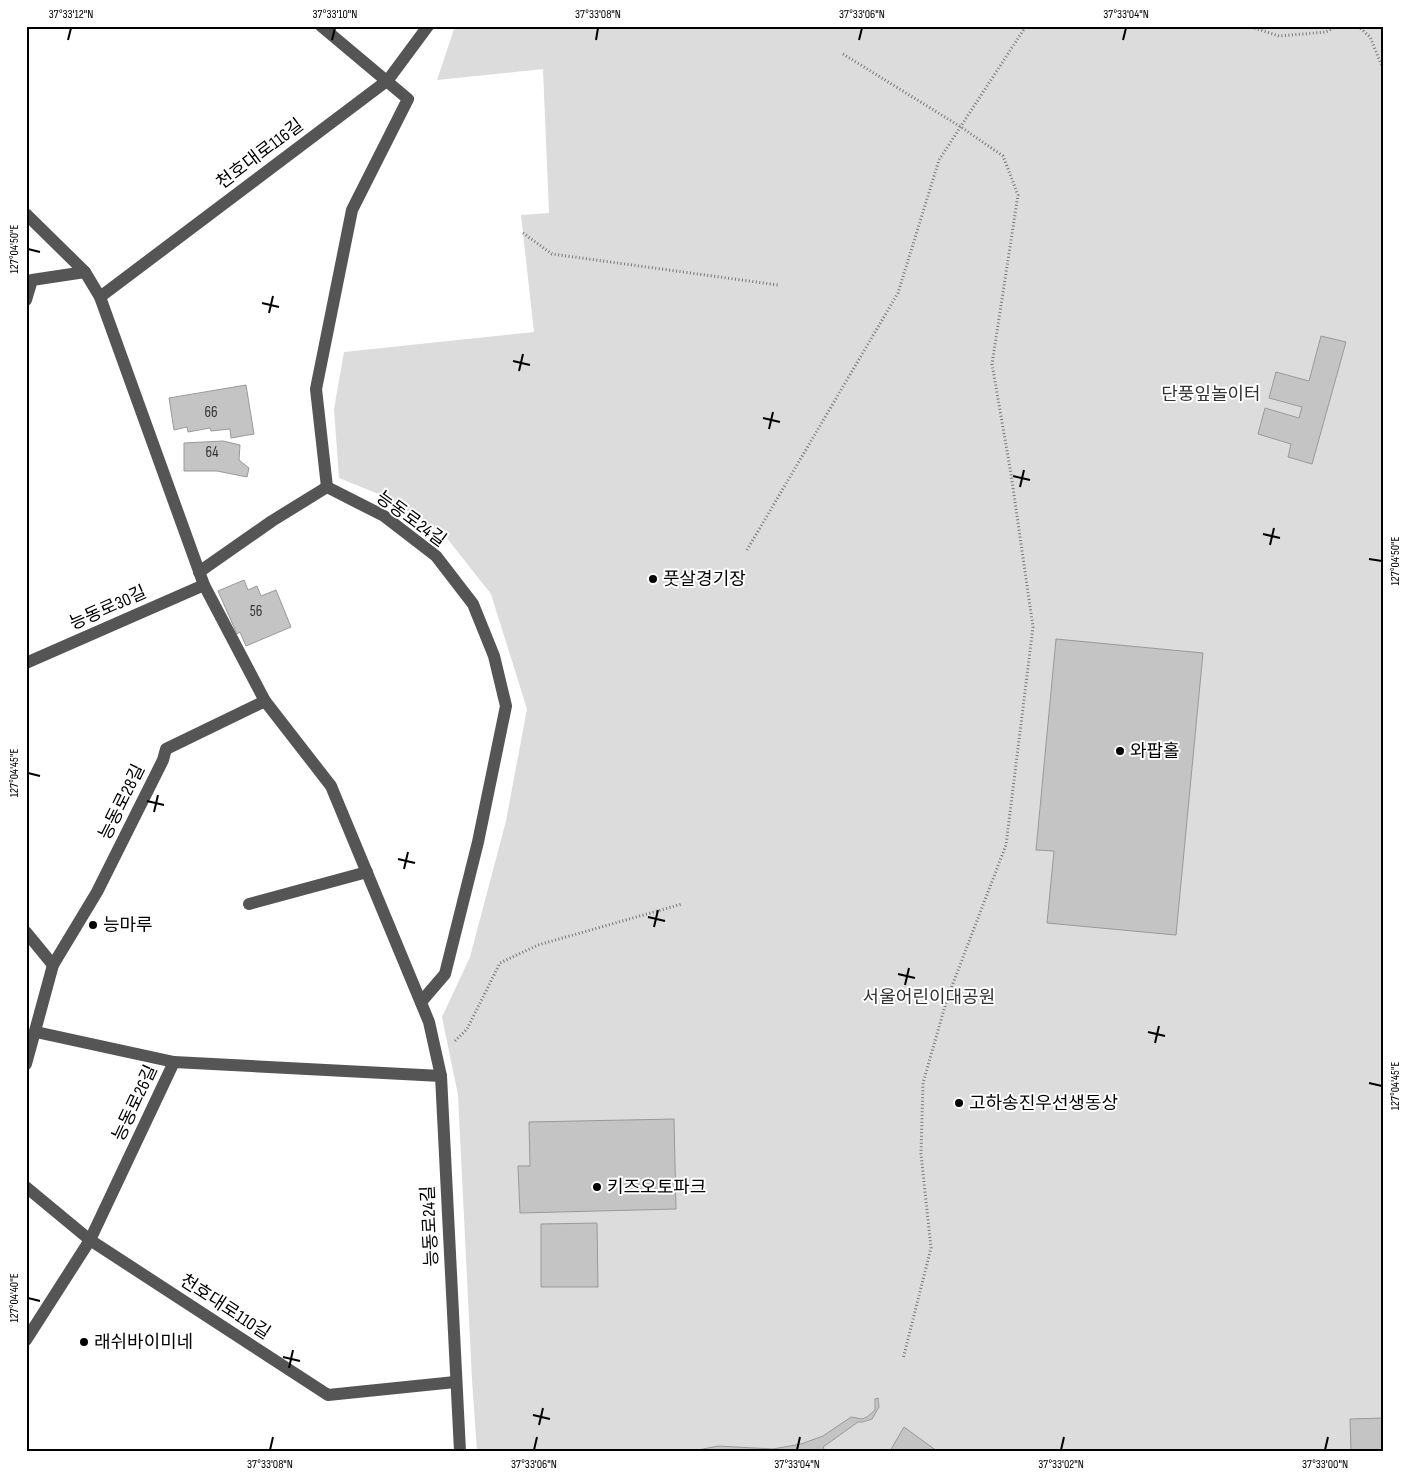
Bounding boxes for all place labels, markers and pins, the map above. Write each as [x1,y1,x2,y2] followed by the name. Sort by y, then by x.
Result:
[663,569,746,590] place label: 풋살경기장
[647,573,659,585] marker: 풋살경기장
[1130,741,1180,762] place label: 와팝홀
[1114,745,1126,757] marker: 와팝홀
[103,915,153,936] place label: 능마루
[87,919,99,931] marker: 능마루
[969,1093,1118,1114] place label: 고하송진우선생동상
[953,1097,965,1109] marker: 고하송진우선생동상
[607,1177,706,1198] place label: 키즈오토파크
[591,1181,603,1193] marker: 키즈오토파크
[94,1332,193,1353] place label: 래쉬바이미네
[78,1336,90,1348] marker: 래쉬바이미네

